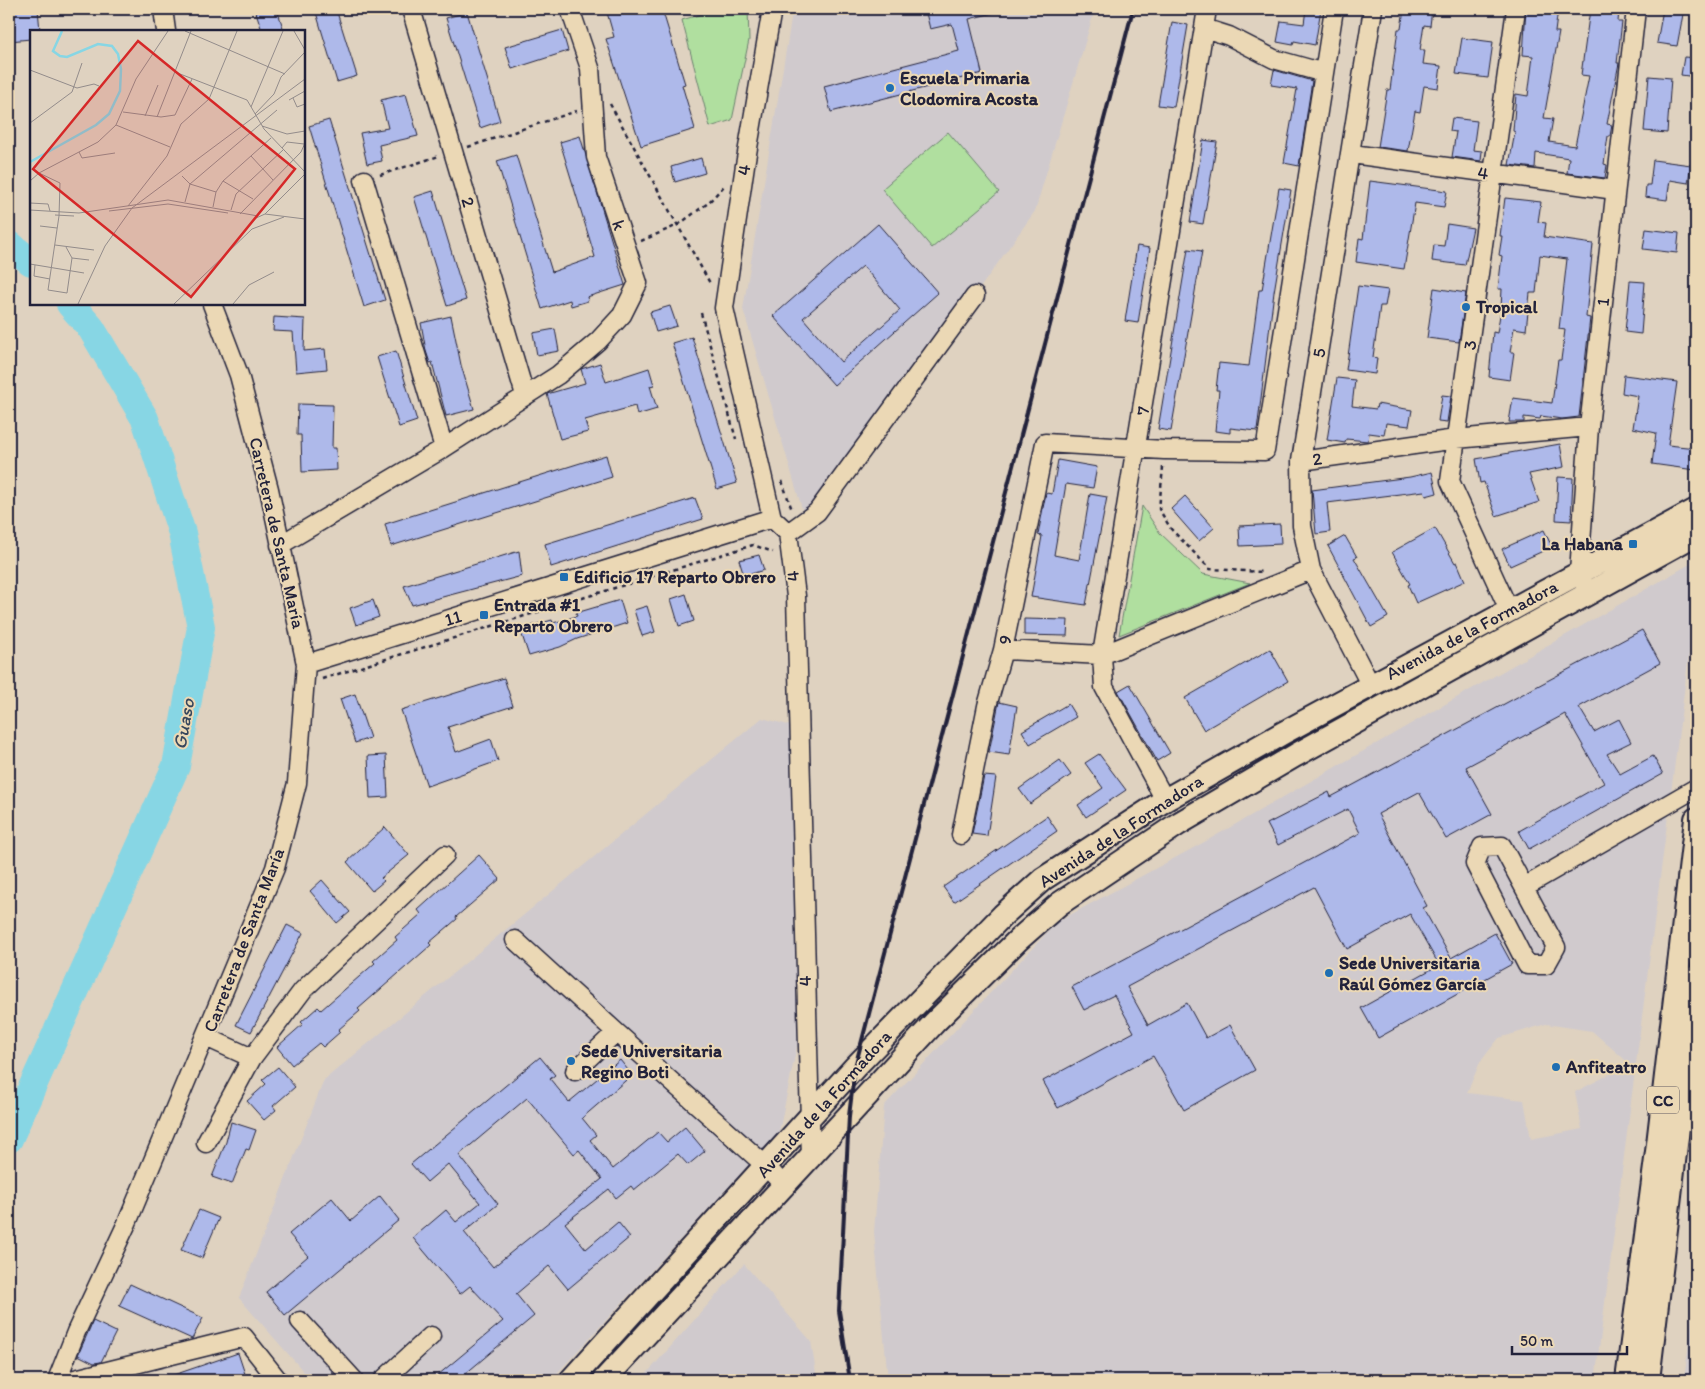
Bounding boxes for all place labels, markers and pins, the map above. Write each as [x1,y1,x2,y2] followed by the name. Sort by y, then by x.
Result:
[900,67,1039,110] place label: Escuela Primaria Clodomira Acosta
[884,82,896,94] marker: Escuela Primaria Clodomira Acosta
[1475,296,1538,318] place label: Tropical
[1460,301,1472,313] marker: Tropical
[1541,533,1624,555] place label: La Habana
[1627,538,1639,550] marker: La Habana
[574,566,776,588] place label: Edificio 17 Reparto Obrero
[558,571,570,583] marker: Edificio 17 Reparto Obrero
[494,594,613,637] place label: Entrada #1 Reparto Obrero
[478,609,490,621] marker: Entrada #1 Reparto Obrero
[1339,952,1487,995] place label: Sede Universitaria Raúl Gómez García
[1323,967,1335,979] marker: Sede Universitaria Raúl Gómez García
[581,1040,722,1083] place label: Sede Universitaria Regino Boti
[565,1055,577,1067] marker: Sede Universitaria Regino Boti
[1565,1056,1646,1078] place label: Anfiteatro
[1550,1061,1562,1073] marker: Anfiteatro

